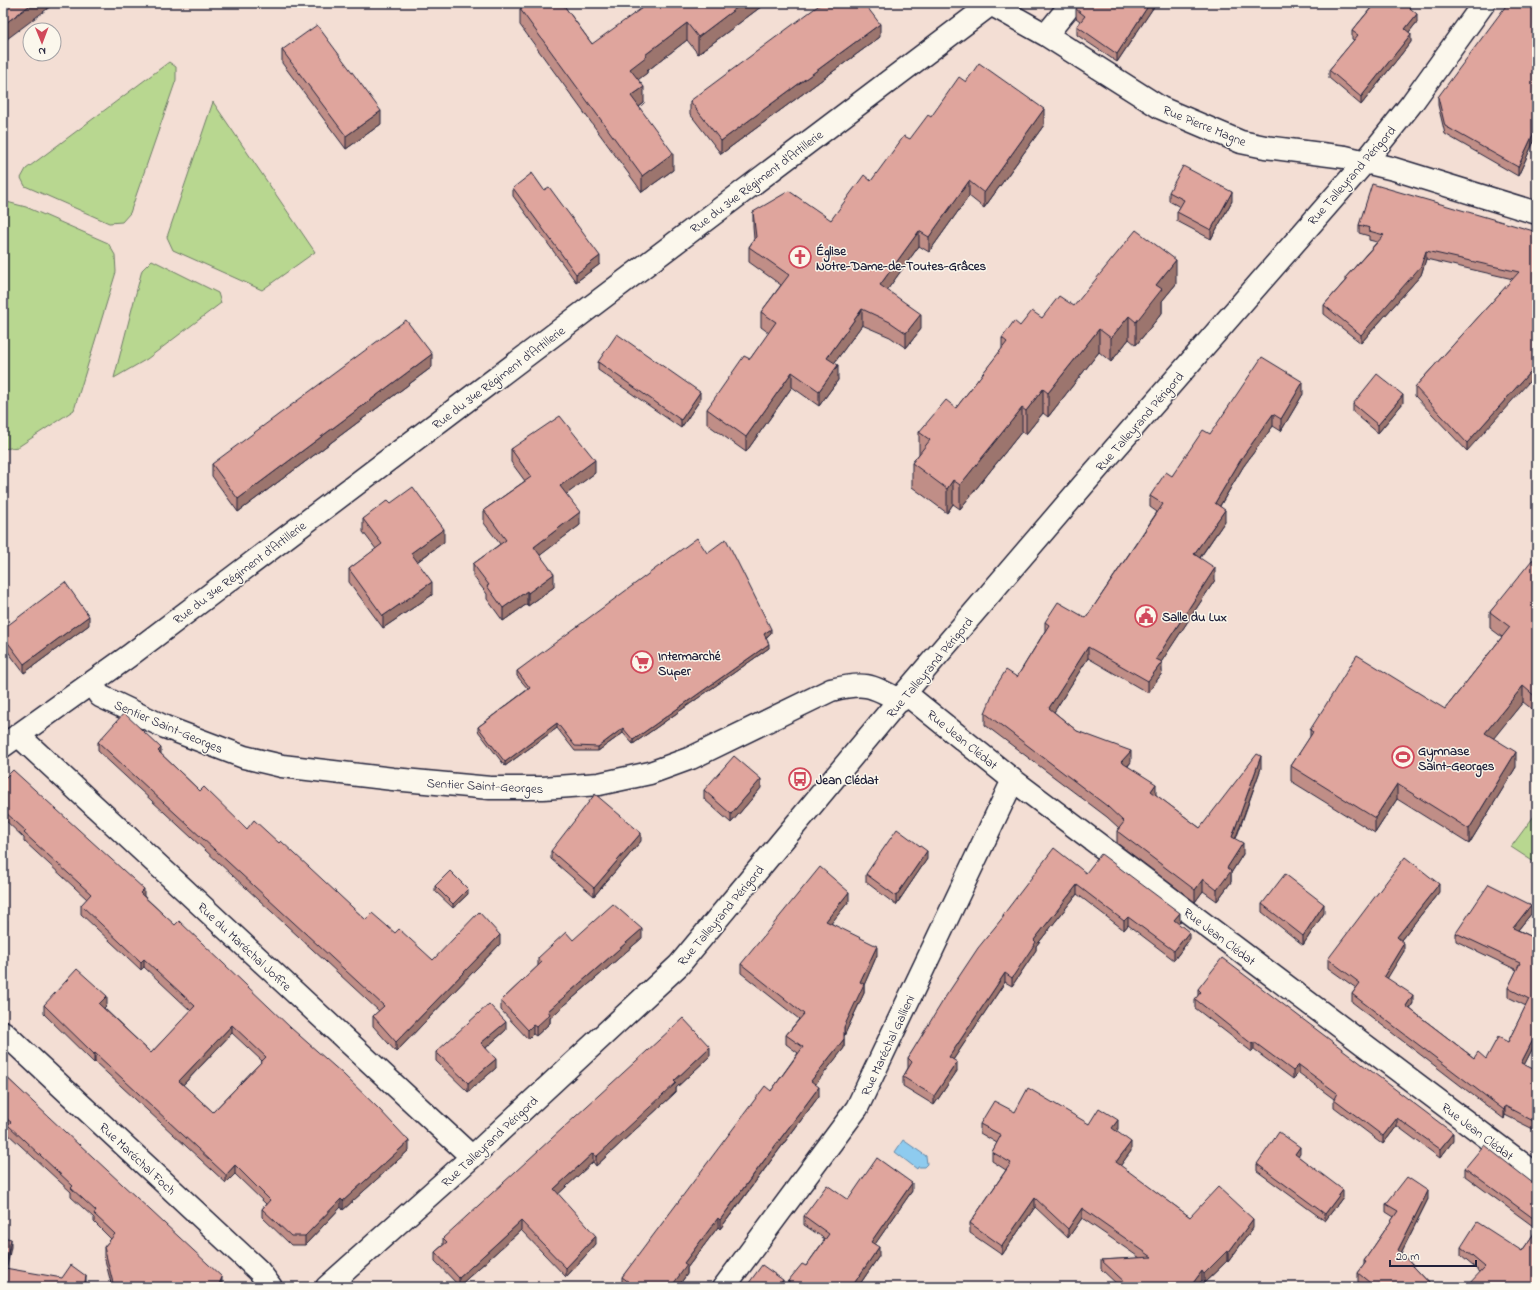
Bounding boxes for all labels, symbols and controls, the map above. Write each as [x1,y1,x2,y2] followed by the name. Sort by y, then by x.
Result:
[22,22,62,62] north arrow
[38,43,46,59] text: N
[1159,101,1249,153] street label: Rue Pierre Magne
[1303,122,1402,231] street label: Rue Talleyrand Périgord
[686,126,828,239] street label: Rue du 34e Régiment d'Artillerie
[816,242,987,276] place label: Église Notre-Dame-de-Toutes-Grâces
[787,244,813,270] church icon: Église Notre-Dame-de-Toutes-Grâces
[428,322,570,435] street label: Rue du 34e Régiment d'Artillerie
[1091,368,1190,477] street label: Rue Talleyrand Périgord
[169,517,311,630] street label: Rue du 34e Régiment d'Artillerie
[1133,603,1159,629] public building icon: Salle du Lux
[1162,608,1227,627] place label: Salle du Lux
[882,613,979,723] street label: Rue Talleyrand Périgord
[658,647,722,681] place label: Intermarché Super
[629,649,655,675] supermarket icon: Intermarché Super
[111,696,226,760] street label: Sentier Saint-Georges
[923,706,1002,775] street label: Rue Jean Clédat
[1418,742,1495,778] place label: Gymnase Saint-Georges
[1390,744,1416,770] sports icon: Gymnase Saint-Georges
[787,766,813,792] bus stop icon: Jean Clédat
[816,771,879,790] place label: Jean Clédat
[426,774,544,800] street label: Sentier Saint-Georges
[673,861,770,971] street label: Rue Talleyrand Périgord
[193,898,295,996] street label: Rue du Maréchal Joffre
[1179,904,1260,971] street label: Rue Jean Clédat
[857,992,920,1099] street label: Rue Maréchal Gallieni
[437,1092,544,1193] street label: Rue Talleyrand Périgord
[1437,1099,1518,1166] street label: Rue Jean Clédat
[94,1118,180,1200] street label: Rue Maréchal Foch
[1390,1242,1476,1268] scale bar
[1396,1248,1419,1266] text: 20 m

